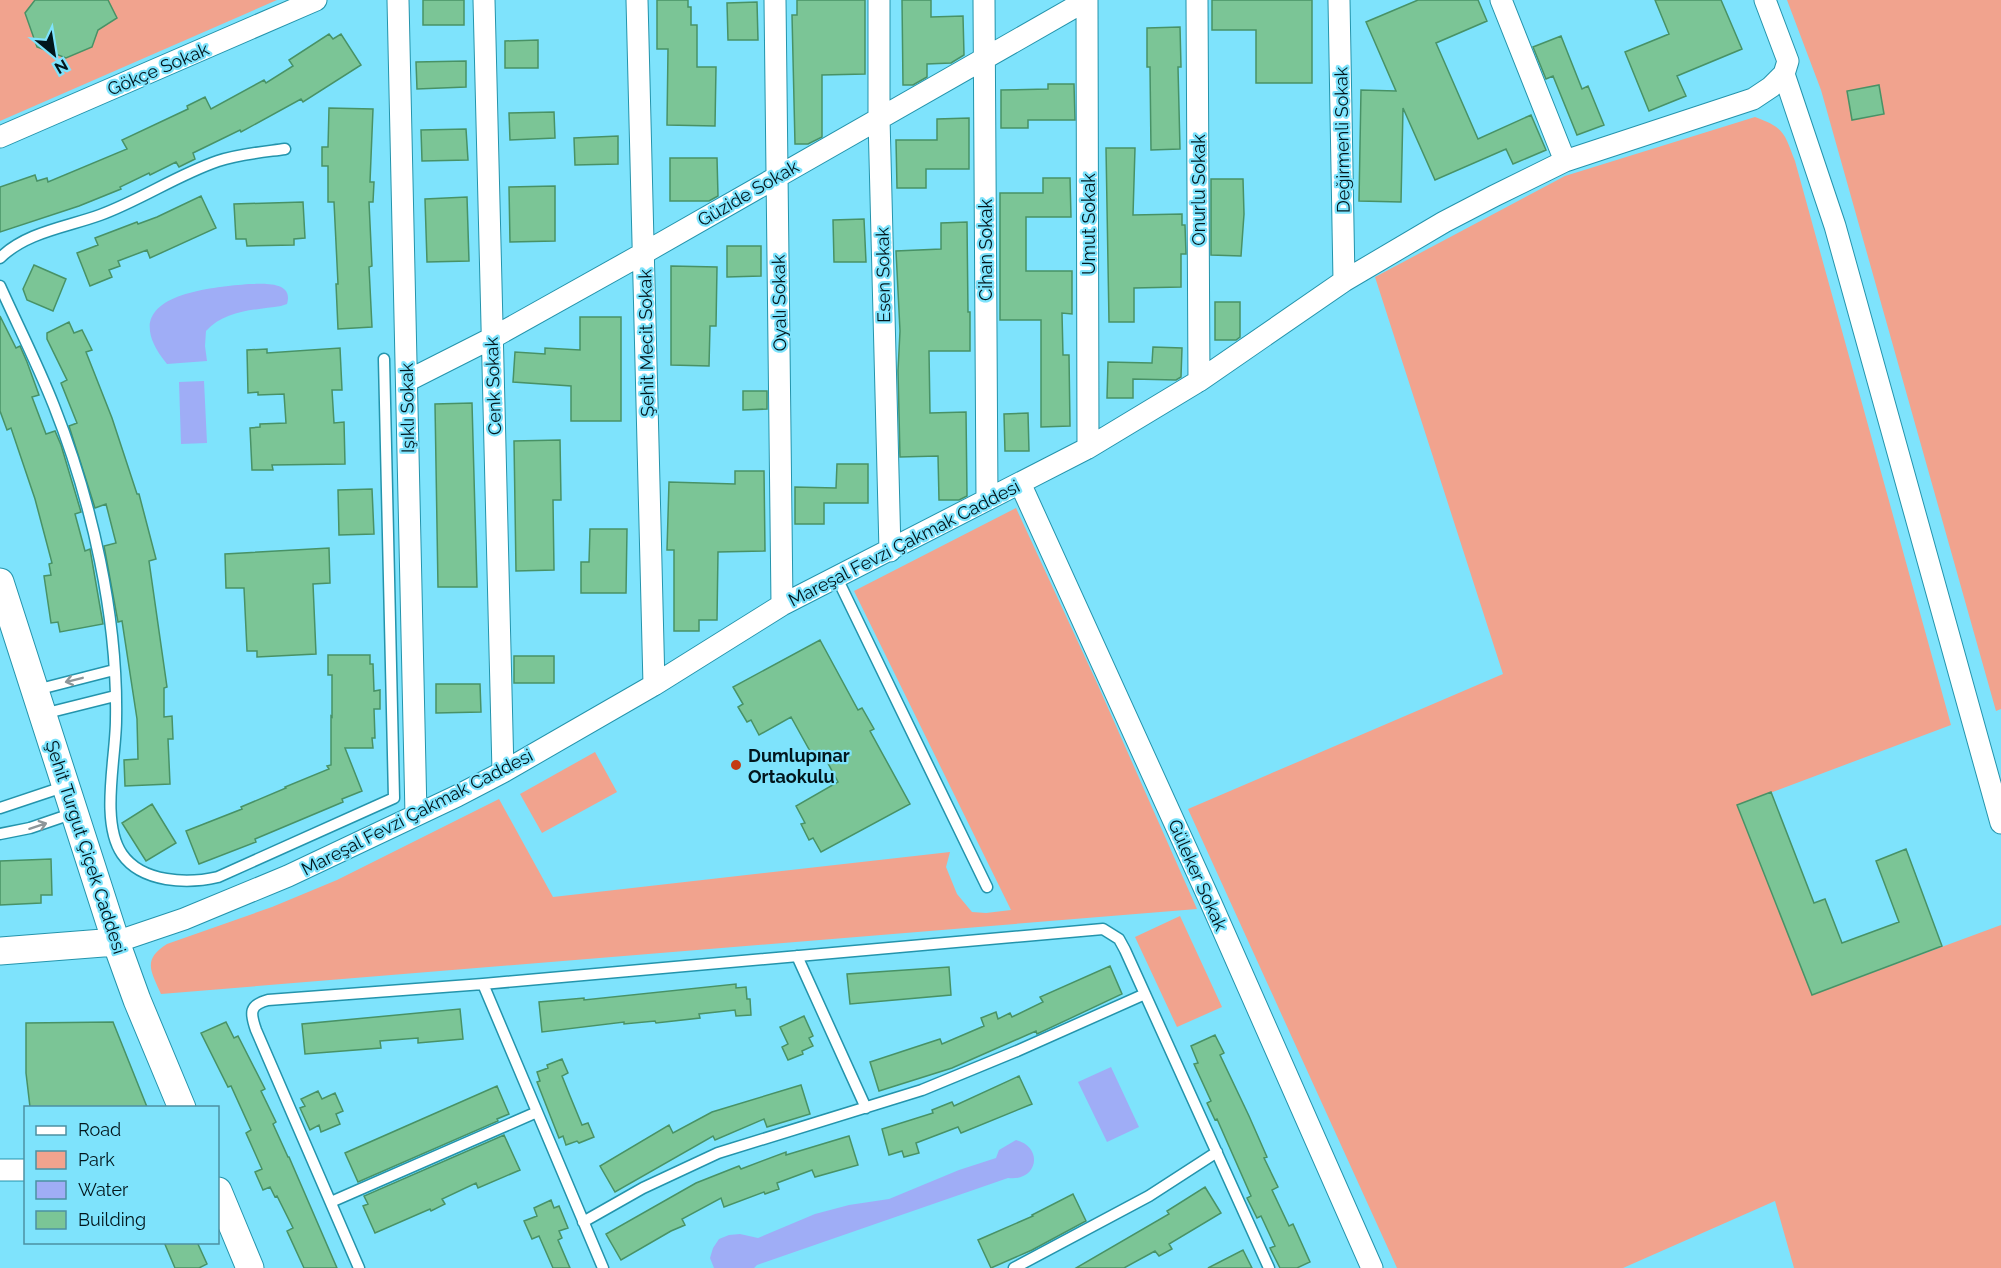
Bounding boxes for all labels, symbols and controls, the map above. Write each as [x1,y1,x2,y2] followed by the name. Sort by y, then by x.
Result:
[24,24,84,84] north arrow
[104,38,212,100] street label: Gökçe Sokak
[51,55,71,78] text: N
[1330,66,1354,213] street label: Değirmenli Sokak
[1188,134,1209,246] street label: Onurlu Sokak
[694,155,803,230] street label: Güzide Sokak
[1078,173,1099,275] street label: Umut Sokak
[975,198,996,301] street label: Cihan Sokak
[872,226,894,323] street label: Esen Sokak
[768,254,790,352] street label: Oyalı Sokak
[634,269,658,417] street label: Şehit Mecit Sokak
[481,336,505,435] street label: Cenk Sokak
[396,362,418,453] street label: Işıklı Sokak
[785,475,1023,611] street label: Mareşal Fevzi Çakmak Caddesi
[65,674,84,686] one-way arrow
[42,738,130,956] street label: Şehit Turgut Çiçek Caddesi
[298,744,536,880] street label: Mareşal Fevzi Çakmak Caddesi
[748,745,850,787] place label: Dumlupınar Ortaokulu
[729,758,743,772] marker: Dumlupınar Ortaokulu
[1164,816,1232,934] street label: Güleker Sokak
[28,819,47,830] one-way arrow
[24,1106,219,1244] legend
[78,1119,121,1140] text: Road
[78,1149,115,1170] text: Park
[78,1179,129,1200] text: Water
[78,1209,146,1230] text: Building

